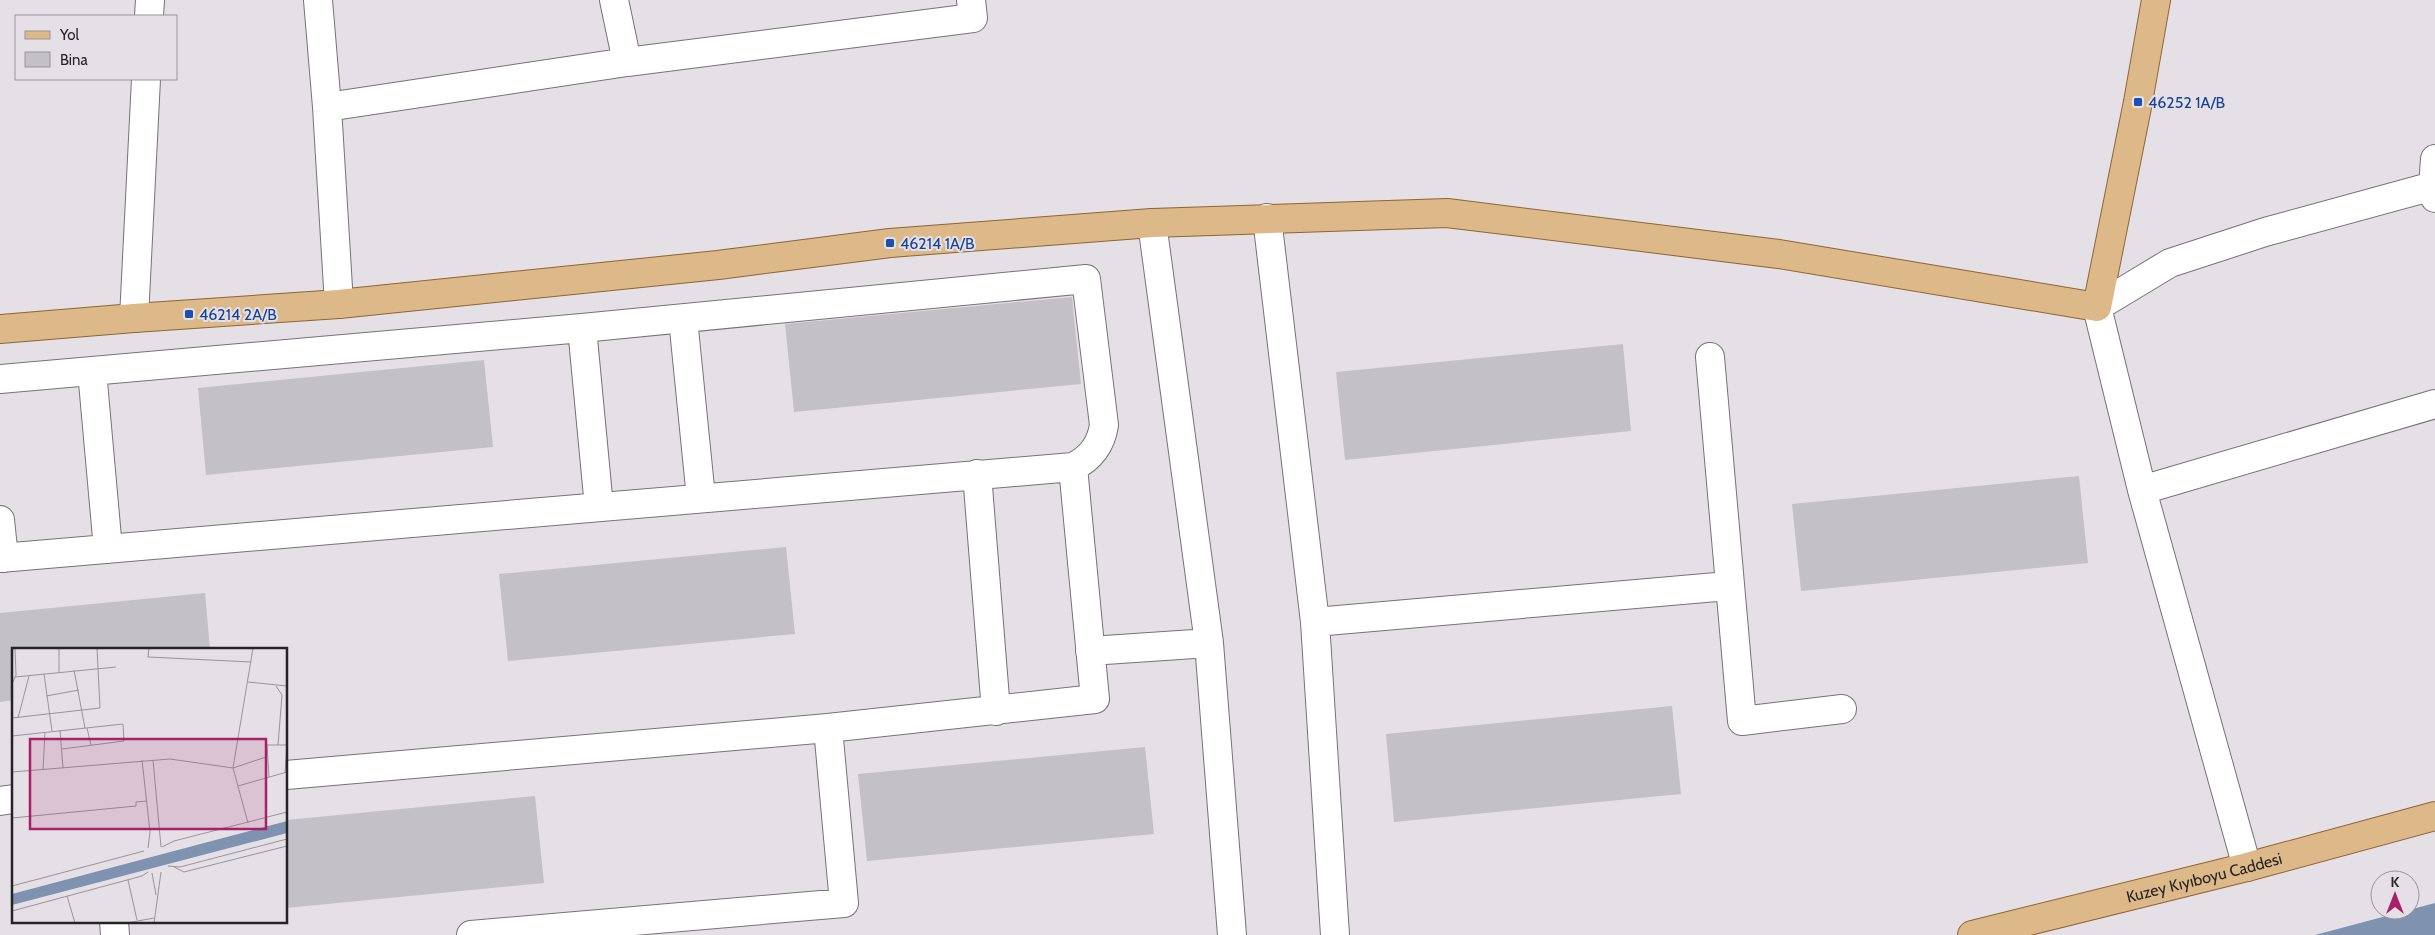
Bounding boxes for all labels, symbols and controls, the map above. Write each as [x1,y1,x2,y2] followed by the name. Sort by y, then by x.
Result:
[15,15,178,80] legend
[59,26,79,44] text: Yol
[60,51,88,69] text: Bina
[2148,93,2226,112] place label: 46252 1A/B
[2132,96,2144,108] marker: 46252 1A/B
[900,234,975,253] place label: 46214 1A/B
[884,237,896,249] marker: 46214 1A/B
[199,305,277,324] place label: 46214 2A/B
[183,308,195,320] marker: 46214 2A/B
[12,648,288,922] inset map
[2124,849,2284,906] street label: Kuzey Kıyıboyu Caddesi
[2370,870,2420,920] north arrow
[2391,873,2400,891] text: K

